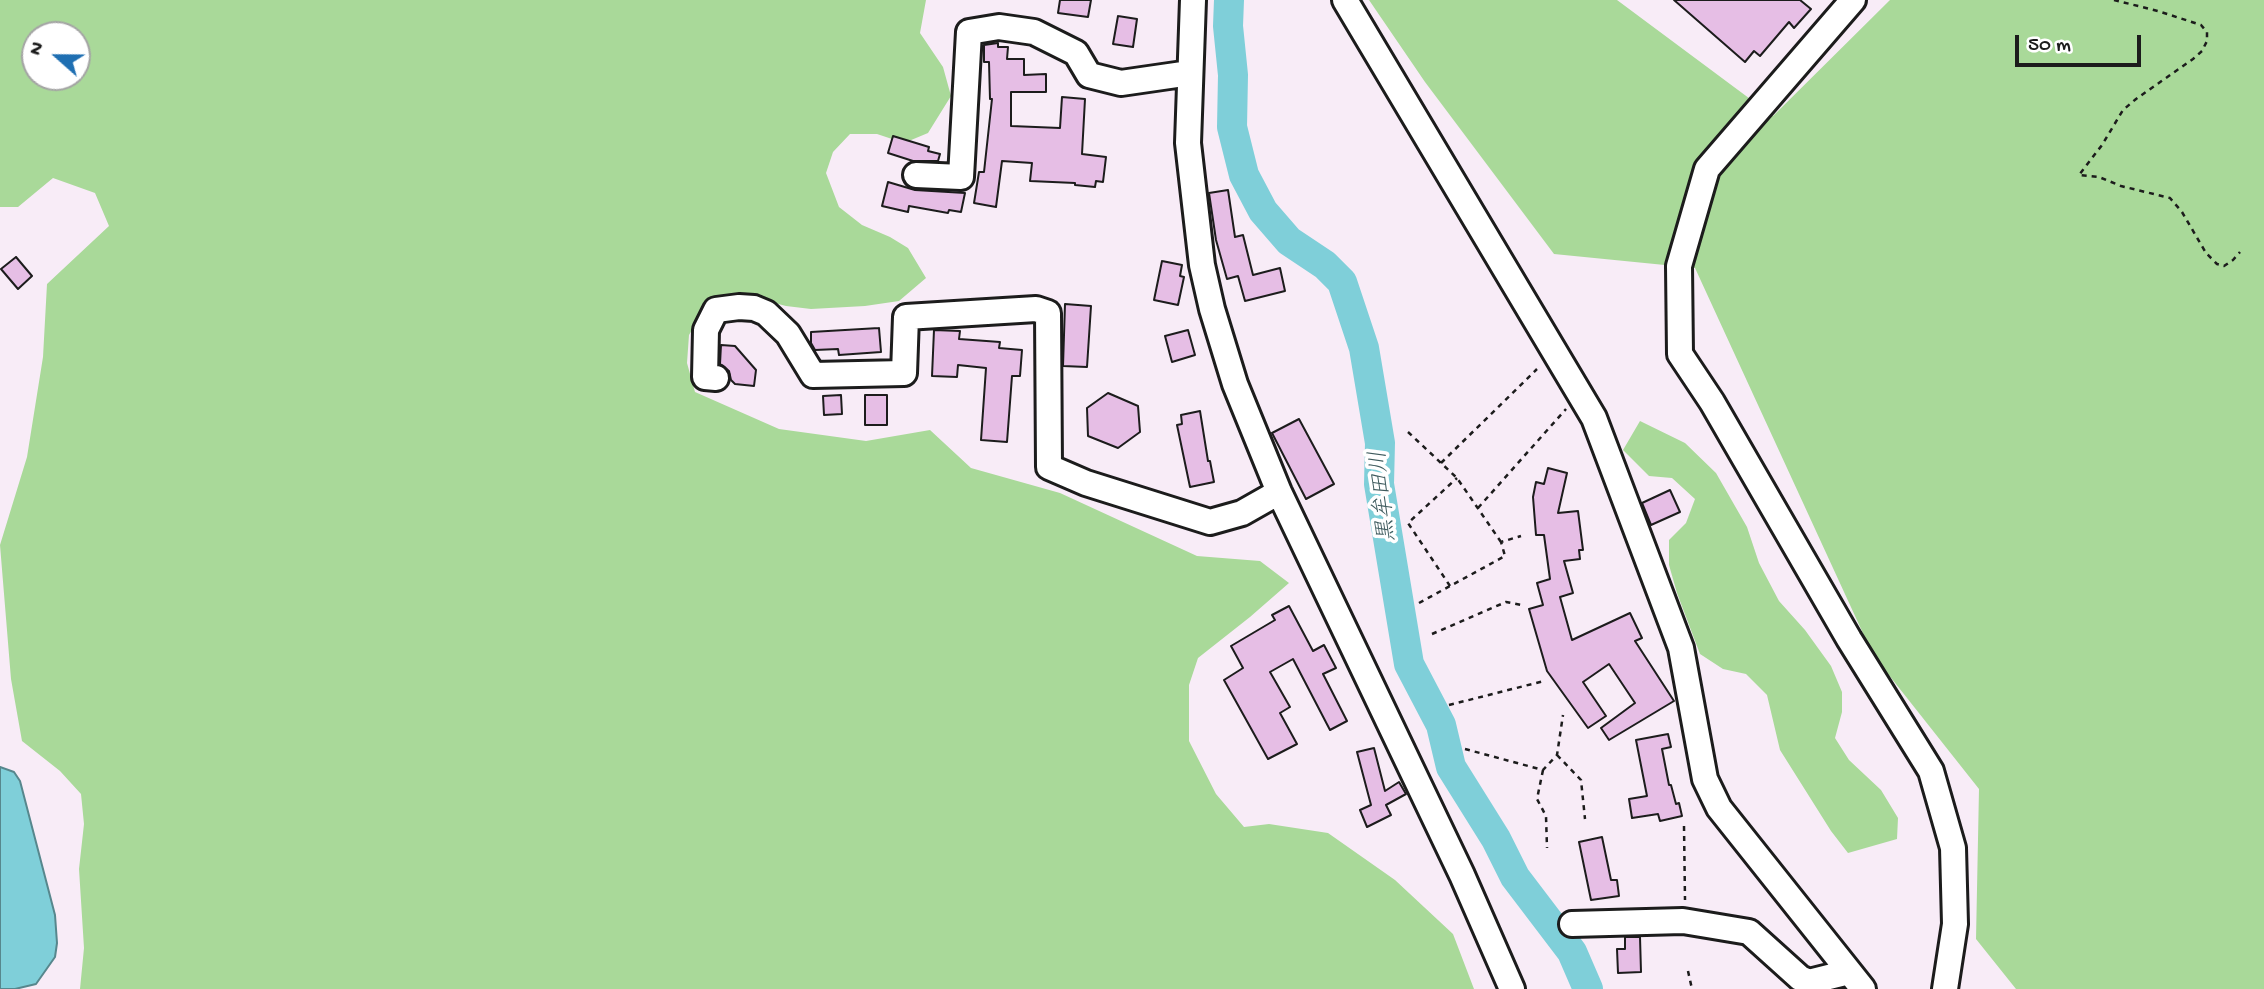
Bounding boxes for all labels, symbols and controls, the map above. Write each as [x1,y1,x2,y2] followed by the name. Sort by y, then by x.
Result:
[21,21,91,91] north arrow
[2019,21,2145,65] scale bar
[2028,34,2071,59] text: 50 m
[25,39,51,59] text: N
[1366,449,1404,543] water label: 黒牟田川

